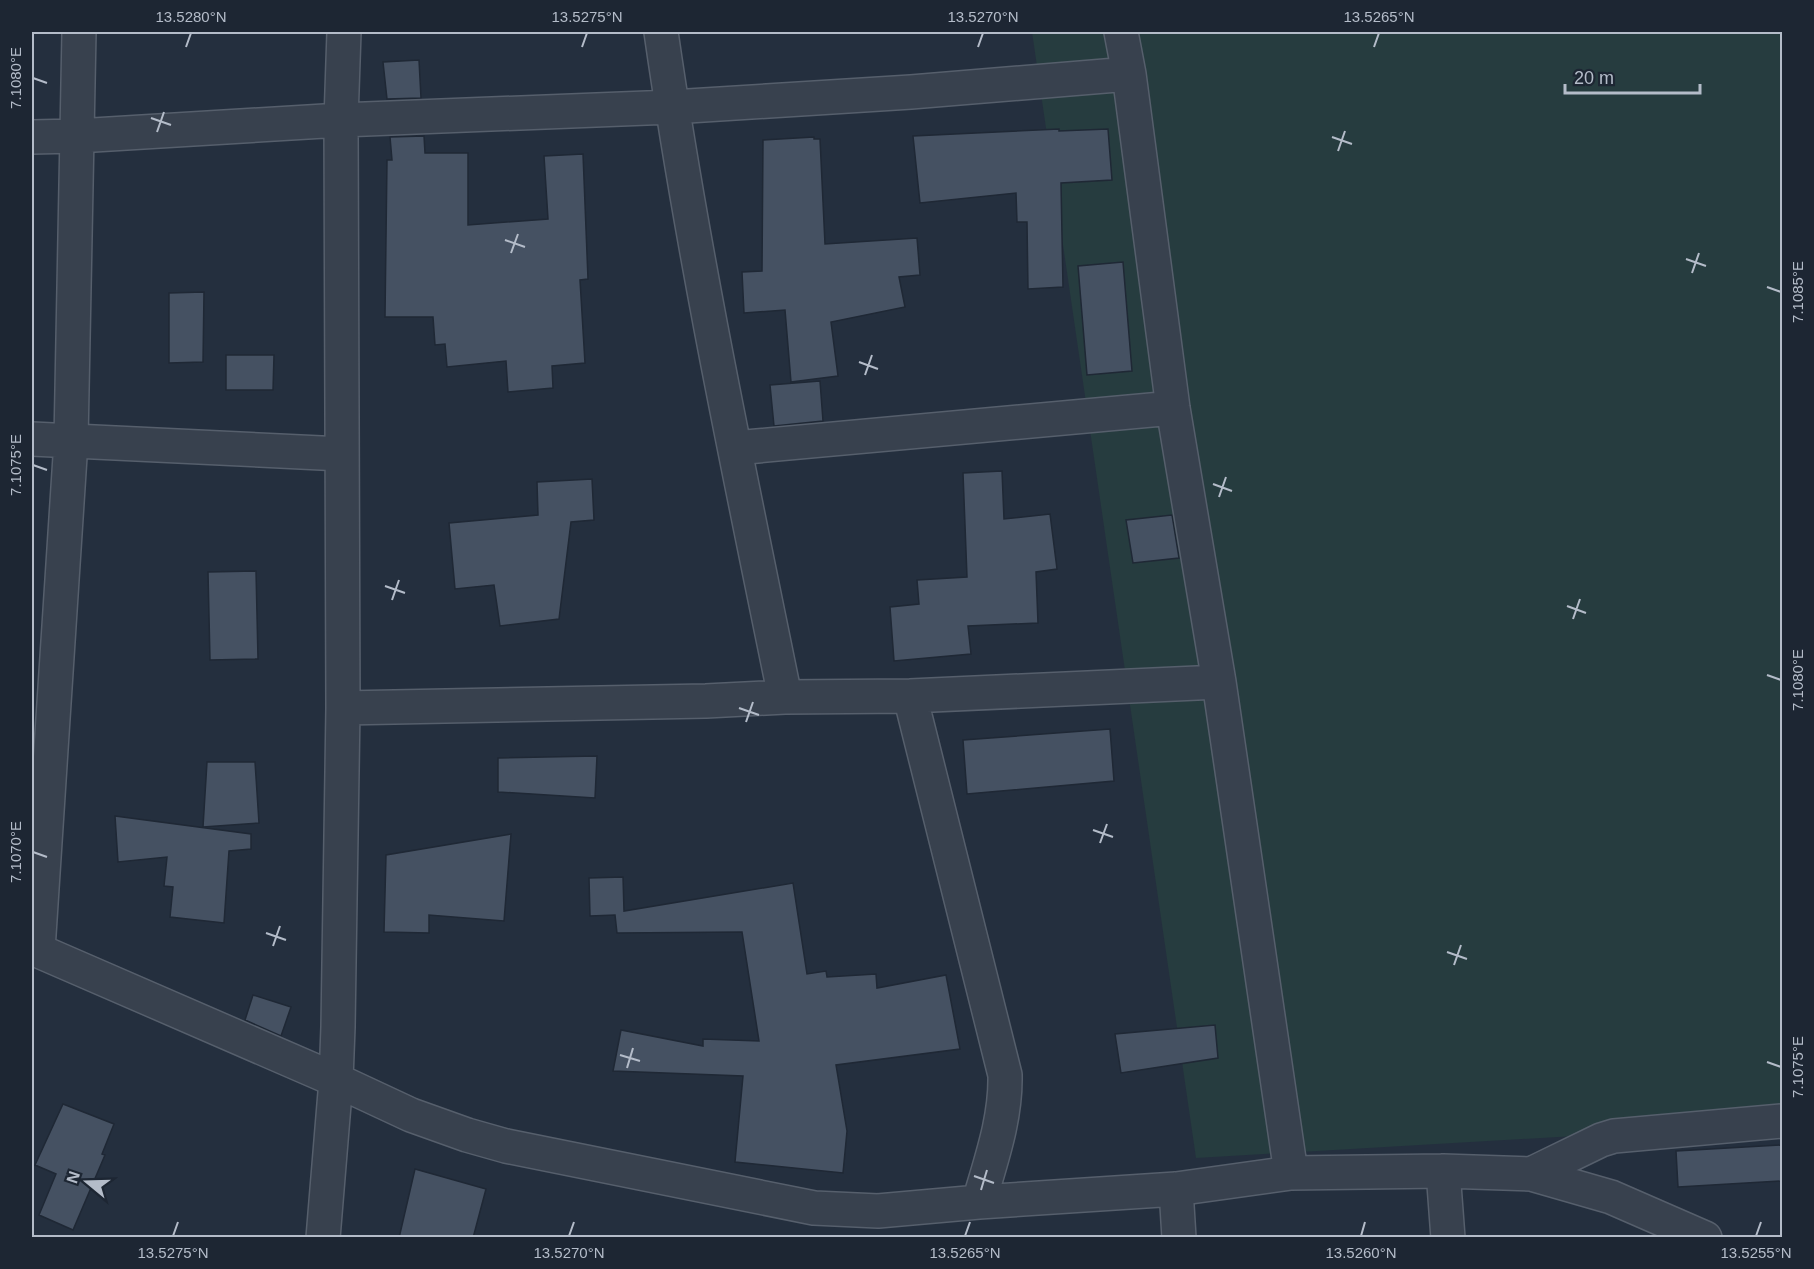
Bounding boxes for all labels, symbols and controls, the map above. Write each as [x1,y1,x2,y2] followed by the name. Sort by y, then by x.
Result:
[155,8,227,25] text: 13.5280°N
[551,8,623,25] text: 13.5275°N
[947,8,1019,25] text: 13.5270°N
[1343,8,1415,25] text: 13.5265°N
[7,47,24,109] text: 7.1080°E
[1565,57,1700,95] scale bar
[1574,68,1614,88] text: 20 m
[1789,261,1806,323] text: 7.1085°E
[7,434,24,496] text: 7.1075°E
[1789,649,1806,711] text: 7.1080°E
[7,821,24,883] text: 7.1070°E
[1789,1036,1806,1098] text: 7.1075°E
[57,1152,117,1212] north arrow
[63,1169,83,1186] text: N
[137,1244,209,1261] text: 13.5275°N
[533,1244,605,1261] text: 13.5270°N
[929,1244,1001,1261] text: 13.5265°N
[1325,1244,1397,1261] text: 13.5260°N
[1720,1244,1792,1261] text: 13.5255°N

